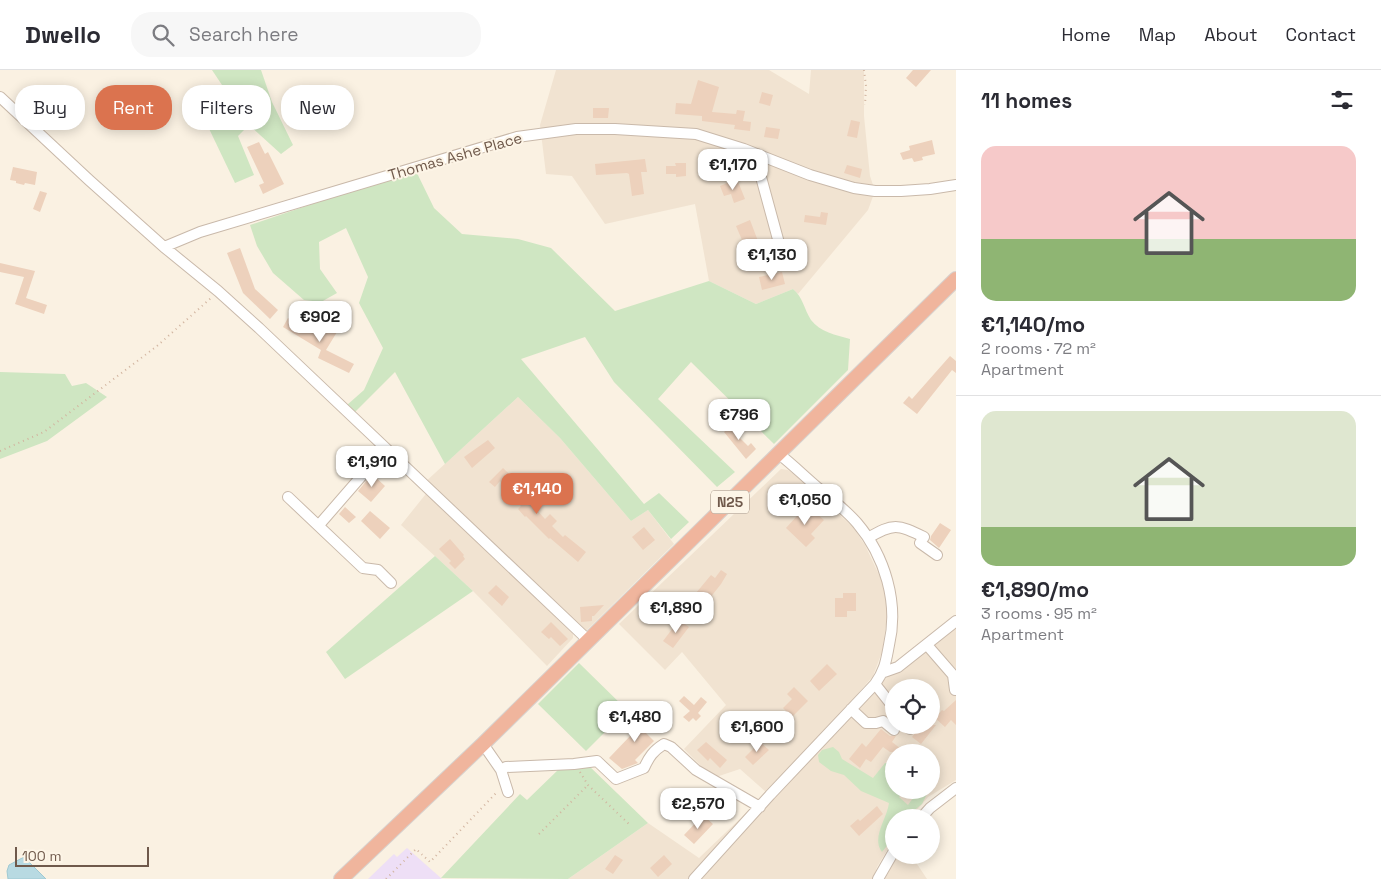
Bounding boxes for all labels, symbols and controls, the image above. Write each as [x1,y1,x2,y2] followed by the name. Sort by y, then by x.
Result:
[131,12,481,57] search box
[25,19,101,50] text: Dwello
[149,21,177,49] icon: search
[189,22,299,47] text: Search here
[1062,23,1111,46] text: Home
[1139,23,1176,46] text: Map
[1204,23,1258,46] text: About
[1286,23,1356,46] text: Contact
[15,85,85,130] chip: Buy
[95,85,172,130] chip: Rent
[182,85,271,130] chip: Filters
[281,85,354,130] chip: New
[1328,86,1356,114] icon: filters
[981,87,1072,114] text: 11 homes
[386,128,524,184] street label: Thomas Ashe Place
[692,148,774,191] pin: €1,170
[709,154,757,175] text: €1,170
[1124,178,1214,268] icon: home
[731,238,813,281] pin: €1,130
[747,244,797,265] text: €1,130
[290,300,350,343] pin: €902
[300,306,340,327] text: €902
[981,311,1085,338] text: €1,140/mo
[981,338,1096,359] text: 2 rooms · 72 m²
[981,359,1064,380] text: Apartment
[709,398,769,441] pin: €796
[719,404,759,425] text: €796
[1124,444,1214,534] icon: home
[331,446,413,488] pin: €1,910
[347,451,397,472] text: €1,910
[496,472,578,515] pin: €1,140
[512,478,562,499] text: €1,140
[764,484,846,526] pin: €1,050
[779,489,831,510] text: €1,050
[711,491,749,514] road number: N25
[981,576,1089,603] text: €1,890/mo
[635,592,717,634] pin: €1,890
[650,597,702,618] text: €1,890
[981,603,1097,624] text: 3 rooms · 95 m²
[981,624,1064,645] text: Apartment
[885,679,940,864] map controls
[885,679,940,734] button: locate
[594,700,676,743] pin: €1,480
[609,706,661,727] text: €1,480
[716,710,798,753] pin: €1,600
[730,716,784,737] text: €1,600
[885,744,940,799] button: +
[657,788,739,830] pin: €2,570
[671,793,725,814] text: €2,570
[885,809,940,864] button: −
[15,844,149,867] scale bar
[22,847,61,865] text: 100 m

